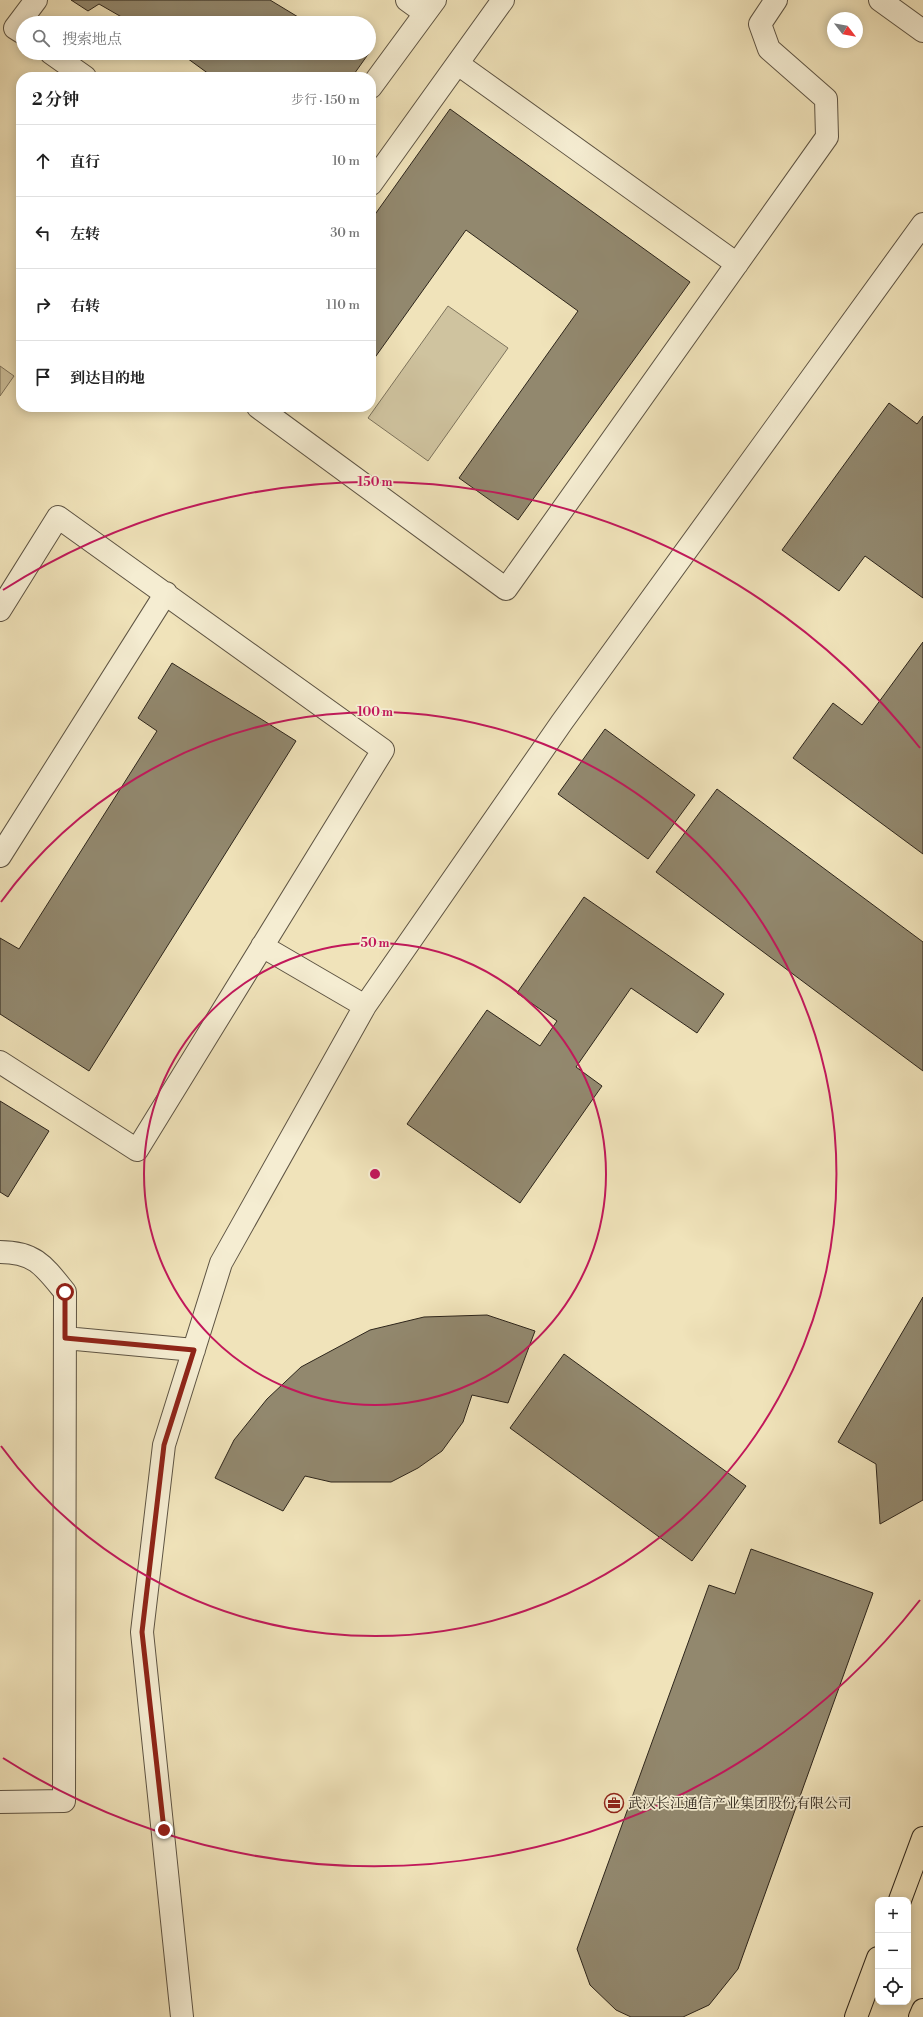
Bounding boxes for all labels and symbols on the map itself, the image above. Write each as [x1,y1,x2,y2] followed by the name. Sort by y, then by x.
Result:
[827,12,863,48] north arrow
[358,475,392,490] text: 150 m
[357,705,393,720] text: 100 m
[360,936,390,951] text: 50 m
[368,1167,382,1181] centre of rings
[56,1283,74,1301] route start
[603,1792,625,1814] office icon: 武汉长江通信产业集团股份有限公司
[628,1795,852,1813] place label: 武汉长江通信产业集团股份有限公司
[155,1821,173,1839] route end

